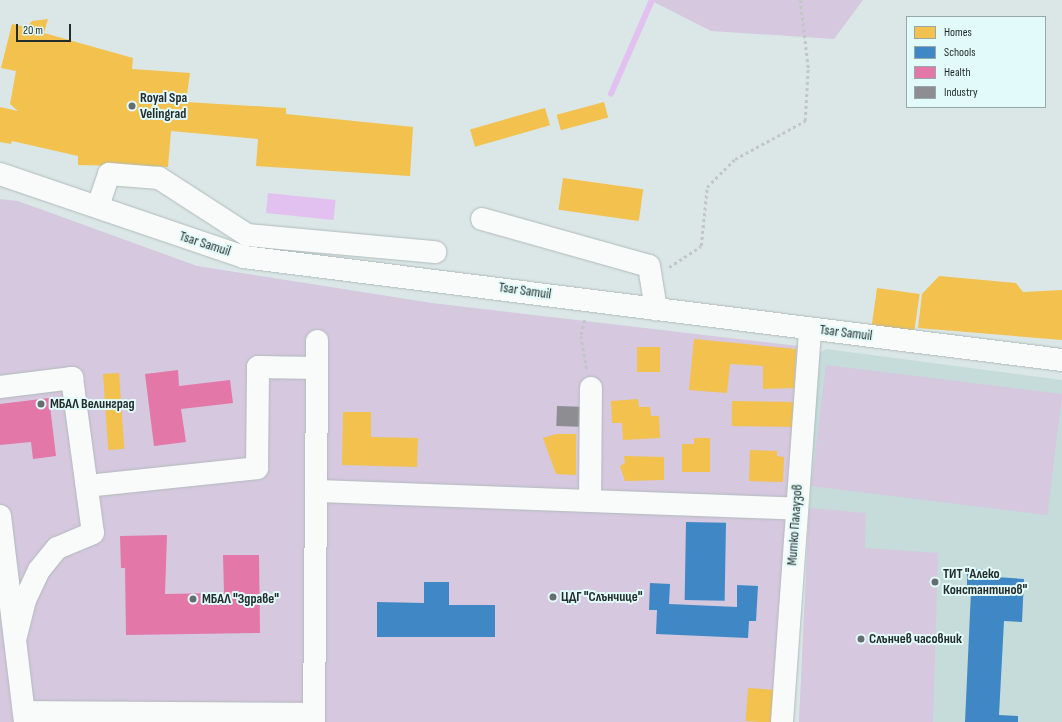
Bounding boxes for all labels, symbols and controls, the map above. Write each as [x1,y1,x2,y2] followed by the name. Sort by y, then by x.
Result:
[18,16,73,42] scale bar
[906,16,1046,108] legend
[23,23,43,38] text: 20 m
[944,25,972,40] text: Homes
[944,45,976,60] text: Schools
[944,65,971,80] text: Health
[944,85,978,100] text: Industry
[140,90,187,122] place label: Royal Spa Velingrad
[127,101,137,111] marker: Royal Spa Velingrad
[177,228,233,260] street label: Tsar Samuil
[498,279,552,303] street label: Tsar Samuil
[819,321,873,345] street label: Tsar Samuil
[50,396,135,412] place label: МБАЛ Велинград
[35,398,47,410] marker: МБАЛ Велинград
[784,484,806,566] street label: Митко Палаузов
[943,566,1027,598] place label: ТИТ "Алеко Константинов"
[930,577,940,587] marker: ТИТ "Алеко Константинов"
[561,589,642,605] place label: ЦДГ "Слънчице"
[202,591,279,607] place label: МБАЛ "Здраве"
[548,592,558,602] marker: ЦДГ "Слънчице"
[187,593,199,605] marker: МБАЛ "Здраве"
[869,631,962,647] place label: Слънчев часовник
[856,634,866,644] marker: Слънчев часовник

